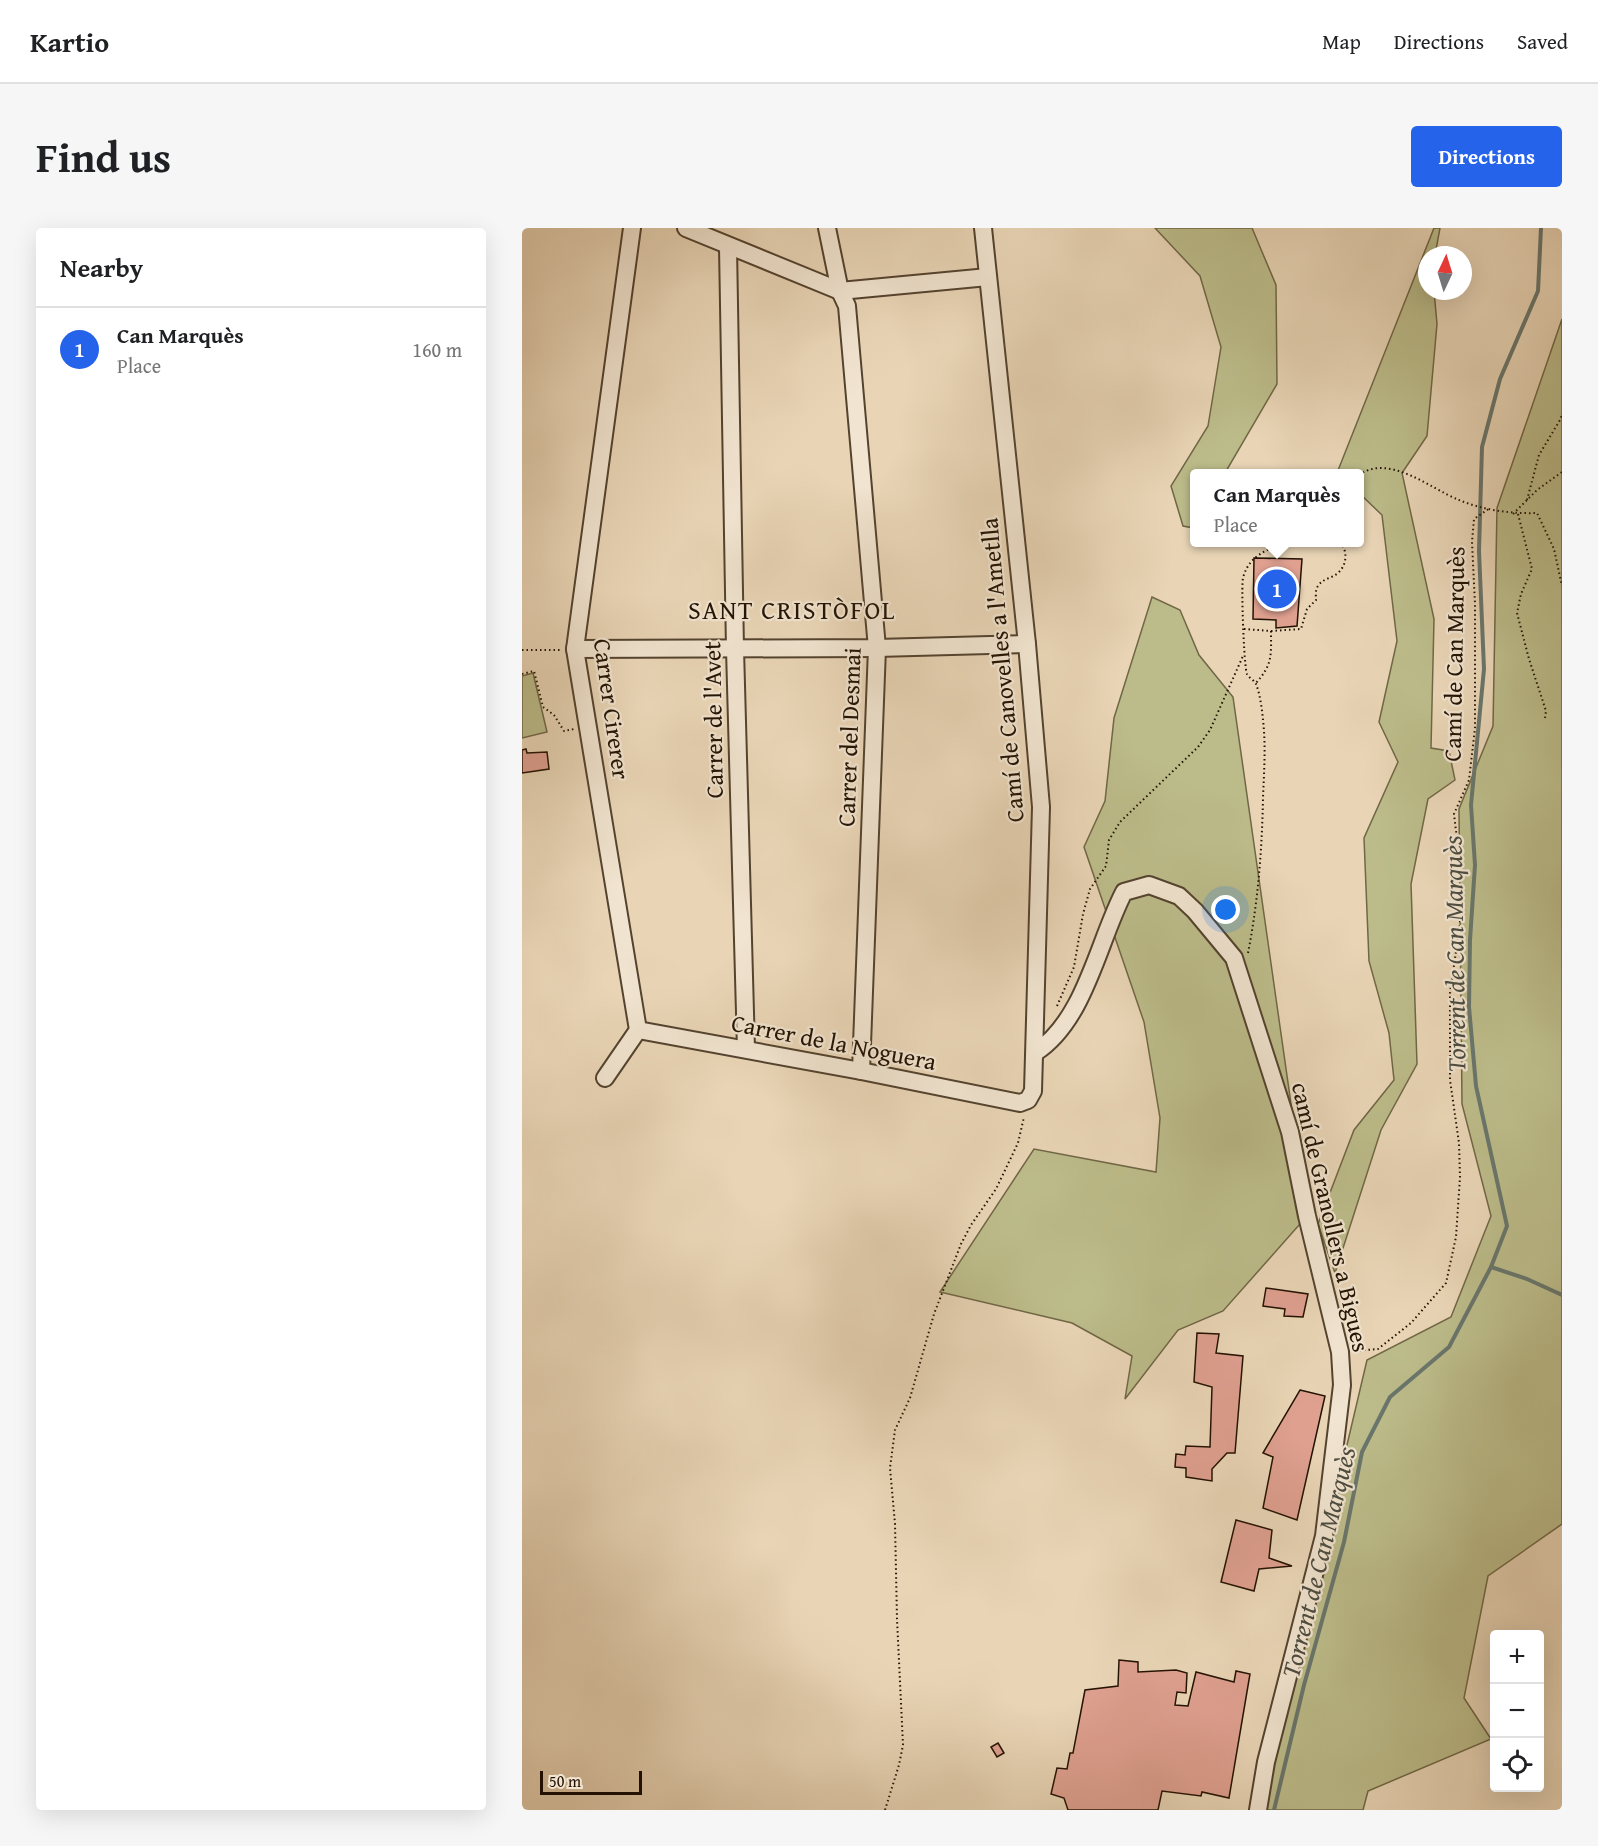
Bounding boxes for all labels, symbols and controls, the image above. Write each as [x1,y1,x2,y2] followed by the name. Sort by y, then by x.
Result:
[30,21,109,62] text: Kartio
[1322,26,1361,57] text: Map
[1394,26,1484,57] text: Directions
[1517,26,1568,57] text: Saved
[36,126,171,187] text: Find us
[1411,126,1562,187] button: Directions
[1418,246,1472,300] north arrow
[60,248,143,287] text: Nearby
[117,319,244,351] text: Can Marquès
[74,335,85,364] text: 1
[412,335,462,364] text: 160 m
[117,351,161,380] text: Place
[1190,469,1364,547] popup
[1214,478,1340,510] text: Can Marquès
[1214,510,1258,539] text: Place
[971,516,1033,824] street label: Camí de Canovelles a l'Ametlla
[1435,546,1473,762] street label: Camí de Can Marquès
[1258,566,1296,612] pin: 1
[688,590,896,629] district label: SANT CRISTÒFOL
[585,637,639,782] street label: Carrer Cirerer
[694,641,732,799] street label: Carrer de l'Avet
[828,646,870,827] street label: Carrer del Desmai
[1432,835,1476,1073] water label: Torrent de Can Marquès
[1211,895,1240,924] your location
[729,1005,940,1079] street label: Carrer de la Noguera
[1283,1079,1379,1355] street label: camí de Granollers a Bigues
[1270,1442,1366,1682] water label: Torrent de Can Marquès
[1490,1630,1544,1792] map controls
[1490,1630,1544,1684] button: +
[1490,1684,1544,1738] button: −
[1490,1738,1544,1792] button: locate
[540,1768,642,1796] scale bar
[549,1769,581,1793] text: 50 m

